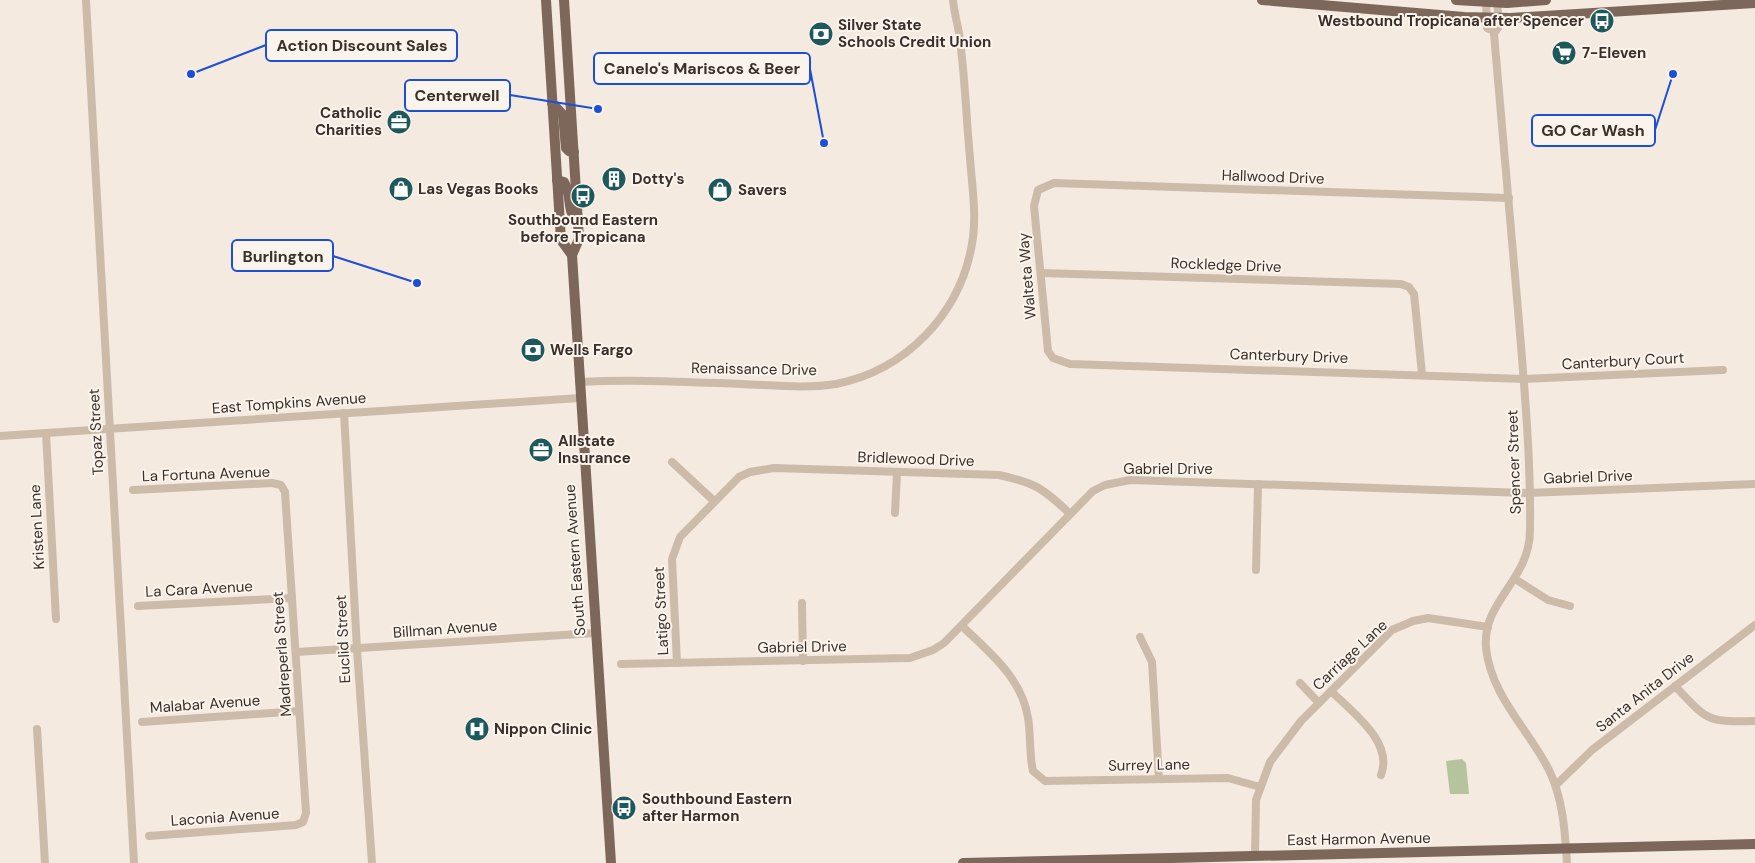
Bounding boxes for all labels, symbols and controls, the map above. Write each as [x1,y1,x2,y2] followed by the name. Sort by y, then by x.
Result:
[1589,8,1615,34] bus stop icon: Westbound Tropicana after Spencer
[1318,11,1584,31] place label: Westbound Tropicana after Spencer
[838,15,991,52] place label: Silver State Schools Credit Union
[808,21,834,47] bank icon: Silver State Schools Credit Union
[266,30,457,61] callout: Action Discount Sales
[277,35,447,56] text: Action Discount Sales
[1551,40,1577,66] supermarket icon: 7-Eleven
[1582,43,1646,63] place label: 7-Eleven
[594,53,810,84] callout: Canelo's Mariscos & Beer
[604,58,801,79] text: Canelo's Mariscos & Beer
[405,80,510,111] callout: Centerwell
[414,85,500,106] text: Centerwell
[315,103,382,140] place label: Catholic Charities
[386,109,412,135] office icon: Catholic Charities
[1532,115,1655,146] callout: GO Car Wash
[1541,120,1645,141] text: GO Car Wash
[1221,165,1325,189] street label: Hallwood Drive
[601,166,627,192] building icon: Dotty's
[632,169,684,189] place label: Dotty's
[388,176,414,202] shop icon: Las Vegas Books
[707,177,733,203] shop icon: Savers
[418,179,539,199] place label: Las Vegas Books
[738,180,787,200] place label: Savers
[570,183,596,209] bus stop icon: Southbound Eastern before Tropicana
[508,210,658,247] place label: Southbound Eastern before Tropicana
[1013,231,1041,320] street label: Walteta Way
[232,240,333,271] callout: Burlington
[242,246,324,267] text: Burlington
[1170,253,1282,277] street label: Rockledge Drive
[520,337,546,363] bank icon: Wells Fargo
[550,340,633,360] place label: Wells Fargo
[1229,344,1349,368] street label: Canterbury Drive
[1561,348,1685,374] street label: Canterbury Court
[691,358,817,380] street label: Renaissance Drive
[84,388,108,476] street label: Topaz Street
[211,388,367,418] street label: East Tompkins Avenue
[1502,409,1526,515] street label: Spencer Street
[558,431,631,468] place label: Allstate Insurance
[528,437,554,463] office icon: Allstate Insurance
[857,447,975,471] street label: Bridlewood Drive
[1123,459,1213,479] street label: Gabriel Drive
[141,462,271,486] street label: La Fortuna Avenue
[1543,465,1633,489] street label: Gabriel Drive
[25,484,49,570] street label: Kristen Lane
[560,484,590,636] street label: South Eastern Avenue
[649,566,673,656] street label: Latigo Street
[145,576,253,602] street label: La Cara Avenue
[268,591,296,717] street label: Madreperla Street
[331,594,355,684] street label: Euclid Street
[392,615,498,643] street label: Billman Avenue
[1308,615,1392,695] street label: Carriage Lane
[757,636,847,658] street label: Gabriel Drive
[1592,647,1698,737] street label: Santa Anita Drive
[149,690,261,718] street label: Malabar Avenue
[464,716,490,742] hospital icon: Nippon Clinic
[494,719,592,739] place label: Nippon Clinic
[1108,754,1190,776] street label: Surrey Lane
[642,789,792,826] place label: Southbound Eastern after Harmon
[611,795,637,821] bus stop icon: Southbound Eastern after Harmon
[170,803,280,831] street label: Laconia Avenue
[1287,828,1431,850] street label: East Harmon Avenue

